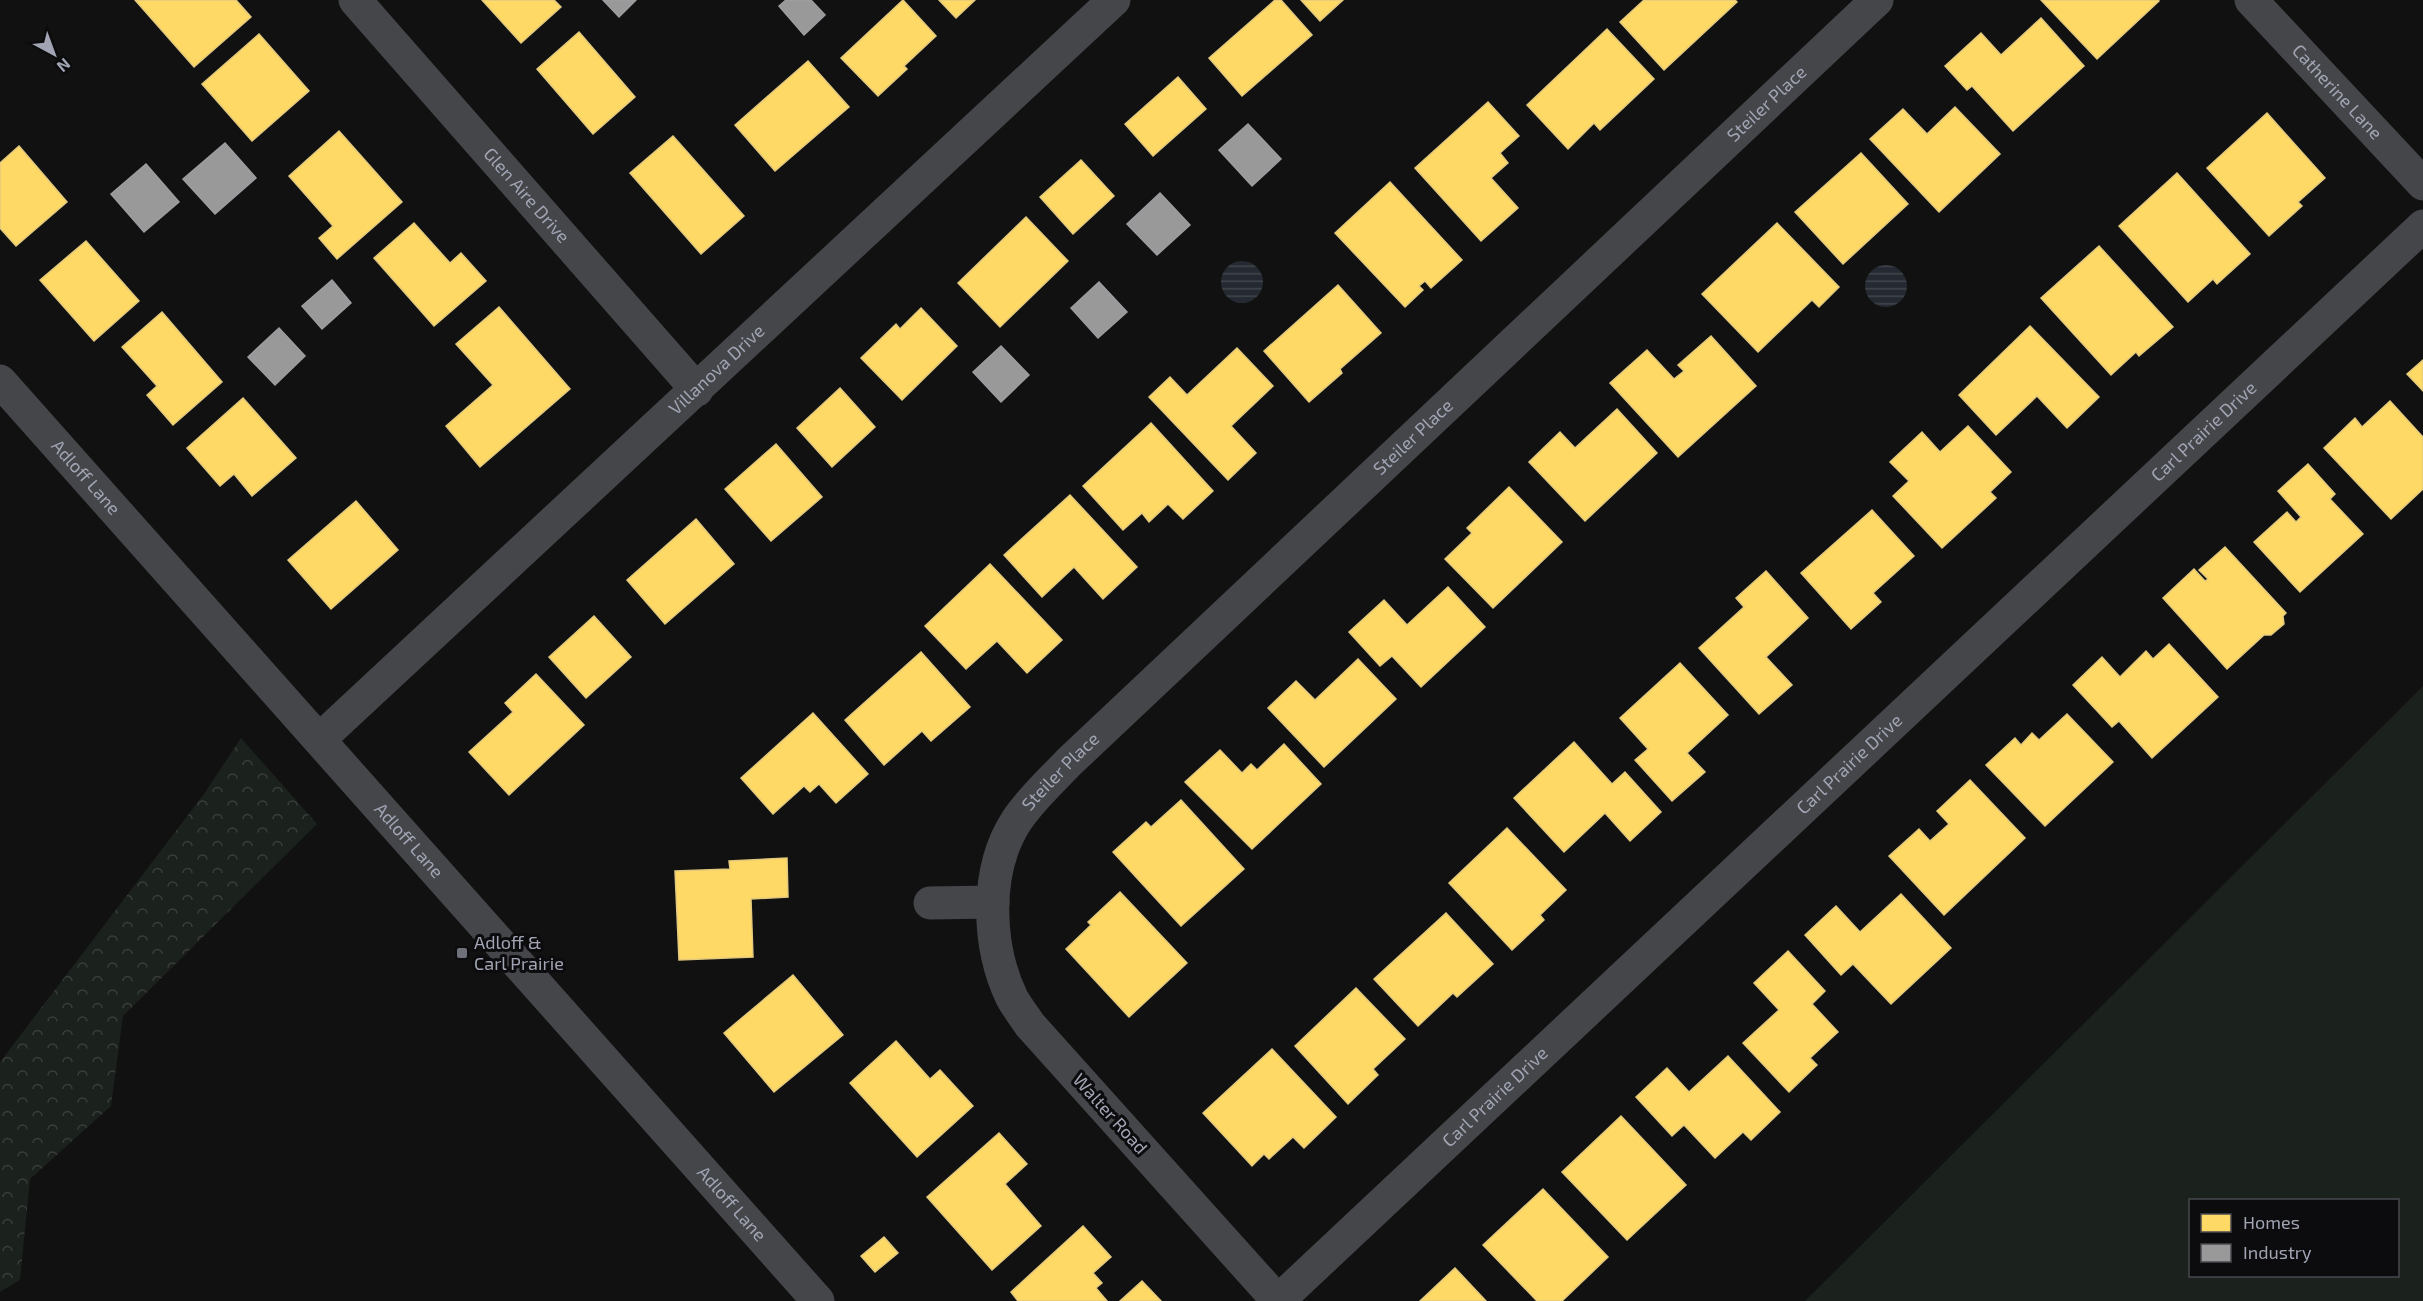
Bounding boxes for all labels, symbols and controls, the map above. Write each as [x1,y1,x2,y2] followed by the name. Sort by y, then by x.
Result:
[24,24,84,84] north arrow
[2288,39,2388,144] street label: Catherine Lane
[54,55,75,77] text: N
[1722,60,1811,146] street label: Steiler Place
[480,143,575,247] street label: Glen Aire Drive
[664,319,768,419] street label: Villanova Drive
[2146,376,2261,486] street label: Carl Prairie Drive
[1368,394,1457,479] street label: Steiler Place
[47,435,126,519] street label: Adloff Lane
[1792,709,1906,818] street label: Carl Prairie Drive
[1016,727,1103,815] street label: Steiler Place
[370,798,449,882] street label: Adloff Lane
[474,931,564,974] place label: Adloff & Carl Prairie
[455,946,469,960] marker: Adloff & Carl Prairie
[1437,1042,1552,1151] street label: Carl Prairie Drive
[1069,1069,1153,1158] street label: Walter Road
[693,1161,772,1245] street label: Adloff Lane
[2189,1199,2399,1277] legend
[2243,1211,2300,1233] text: Homes
[2243,1241,2312,1263] text: Industry

